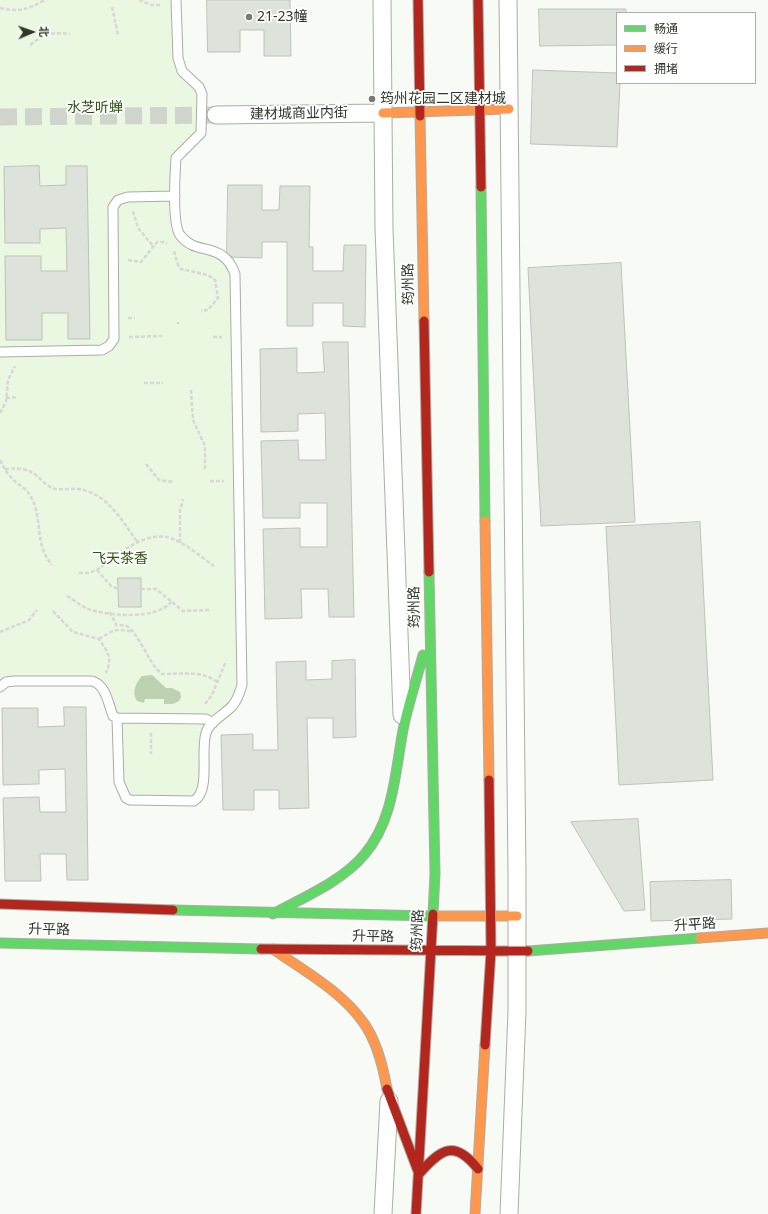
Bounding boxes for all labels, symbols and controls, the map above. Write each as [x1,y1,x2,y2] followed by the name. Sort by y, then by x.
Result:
[257,9,308,25] place label: 21-23幢
[12,12,52,52] north arrow
[244,12,254,22] marker: 21-23幢
[616,12,756,84] legend
[654,20,678,37] text: 畅通
[37,26,52,37] text: 北
[654,40,678,57] text: 缓行
[654,60,678,77] text: 拥堵
[380,91,506,107] place label: 筠州花园二区建材城
[367,94,377,104] marker: 筠州花园二区建材城
[67,100,123,116] park label: 水芝听蝉
[250,105,348,123] street label: 建材城商业内街
[400,263,418,305] street label: 筠州路
[92,551,148,567] park label: 飞天茶香
[406,586,424,628] street label: 筠州路
[409,909,427,951] street label: 筠州路
[673,915,717,935] street label: 升平路
[28,921,70,939] street label: 升平路
[352,928,394,946] street label: 升平路

